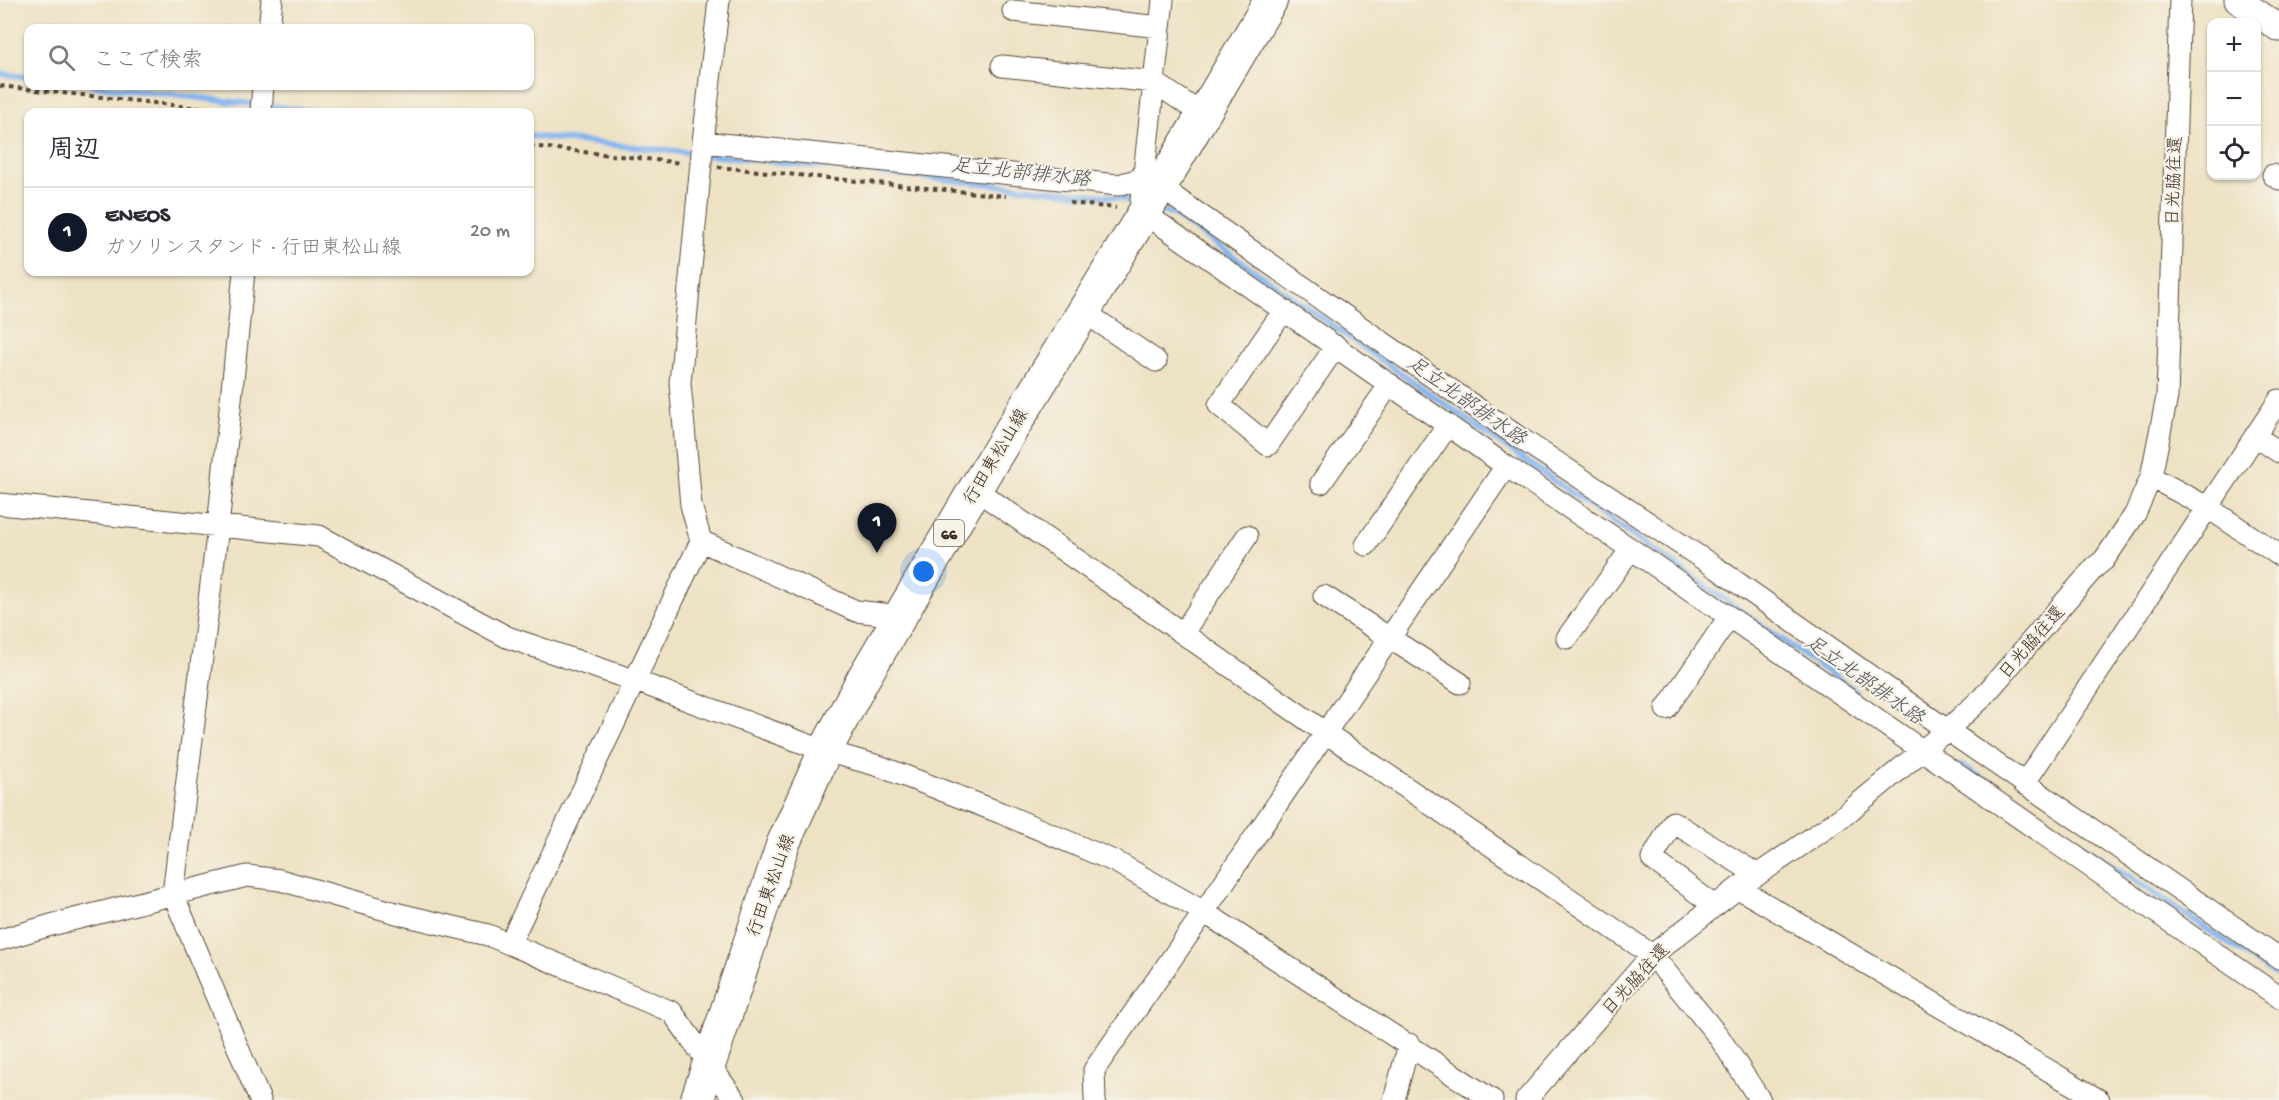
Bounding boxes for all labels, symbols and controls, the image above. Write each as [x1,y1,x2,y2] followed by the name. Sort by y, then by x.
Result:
[2207,18,2261,180] map controls
[2207,18,2261,72] button: +
[24,24,534,90] search box
[45,41,78,74] icon: search
[93,49,203,75] text: ここで検索
[2207,72,2261,126] button: −
[2207,126,2261,180] button: locate
[2162,136,2188,226] street label: 日光脇往還
[48,137,100,168] text: 周辺
[950,155,1093,193] water label: 足立北部排水路
[105,204,170,230] text: ENEOS
[63,221,72,244] text: 1
[470,221,510,244] text: 20 m
[105,238,401,261] text: ガソリンスタンド · 行田東松山線
[1401,352,1530,453] water label: 足立北部排水路
[959,405,1034,509] street label: 行田東松山線
[858,504,896,553] pin: 1
[934,520,964,546] road number: 66
[909,557,938,586] your location
[1995,602,2070,684] street label: 日光脇往還
[1799,631,1928,732] water label: 足立北部排水路
[743,831,801,940] street label: 行田東松山線
[1598,940,1675,1021] street label: 日光脇往還

